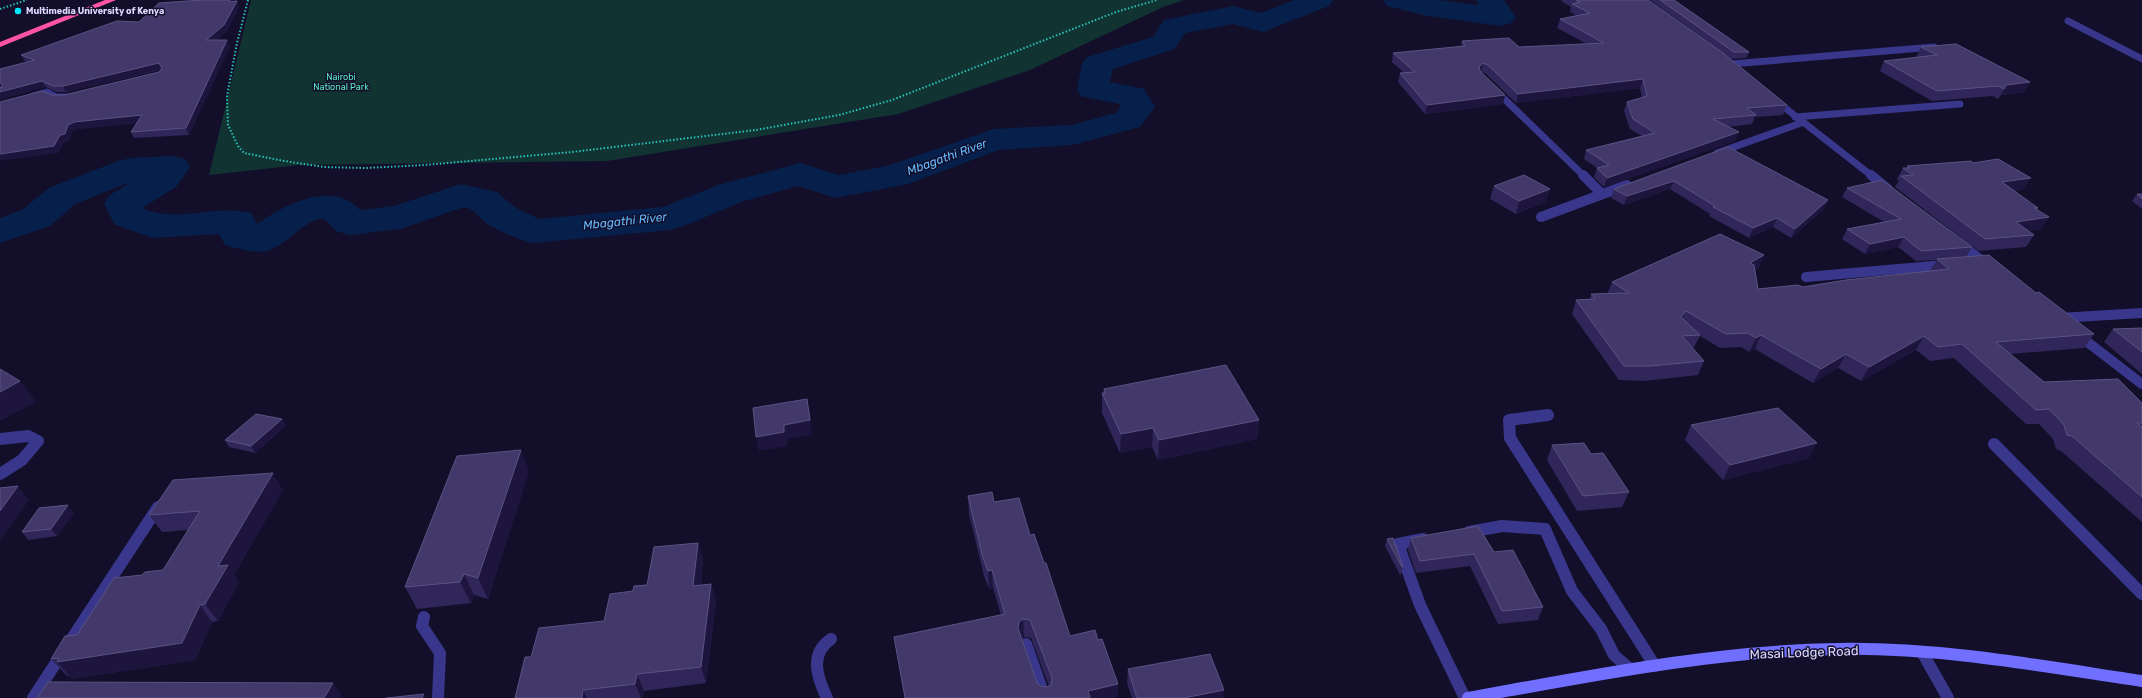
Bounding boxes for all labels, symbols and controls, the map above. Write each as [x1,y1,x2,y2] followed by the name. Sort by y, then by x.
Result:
[13,6,23,16] marker: Multimedia University of Kenya
[26,6,164,16] place label: Multimedia University of Kenya
[313,72,369,92] park label: Nairobi National Park
[905,136,989,178] water label: Mbagathi River
[582,210,668,232] water label: Mbagathi River
[1749,643,1859,663] street label: Masai Lodge Road

